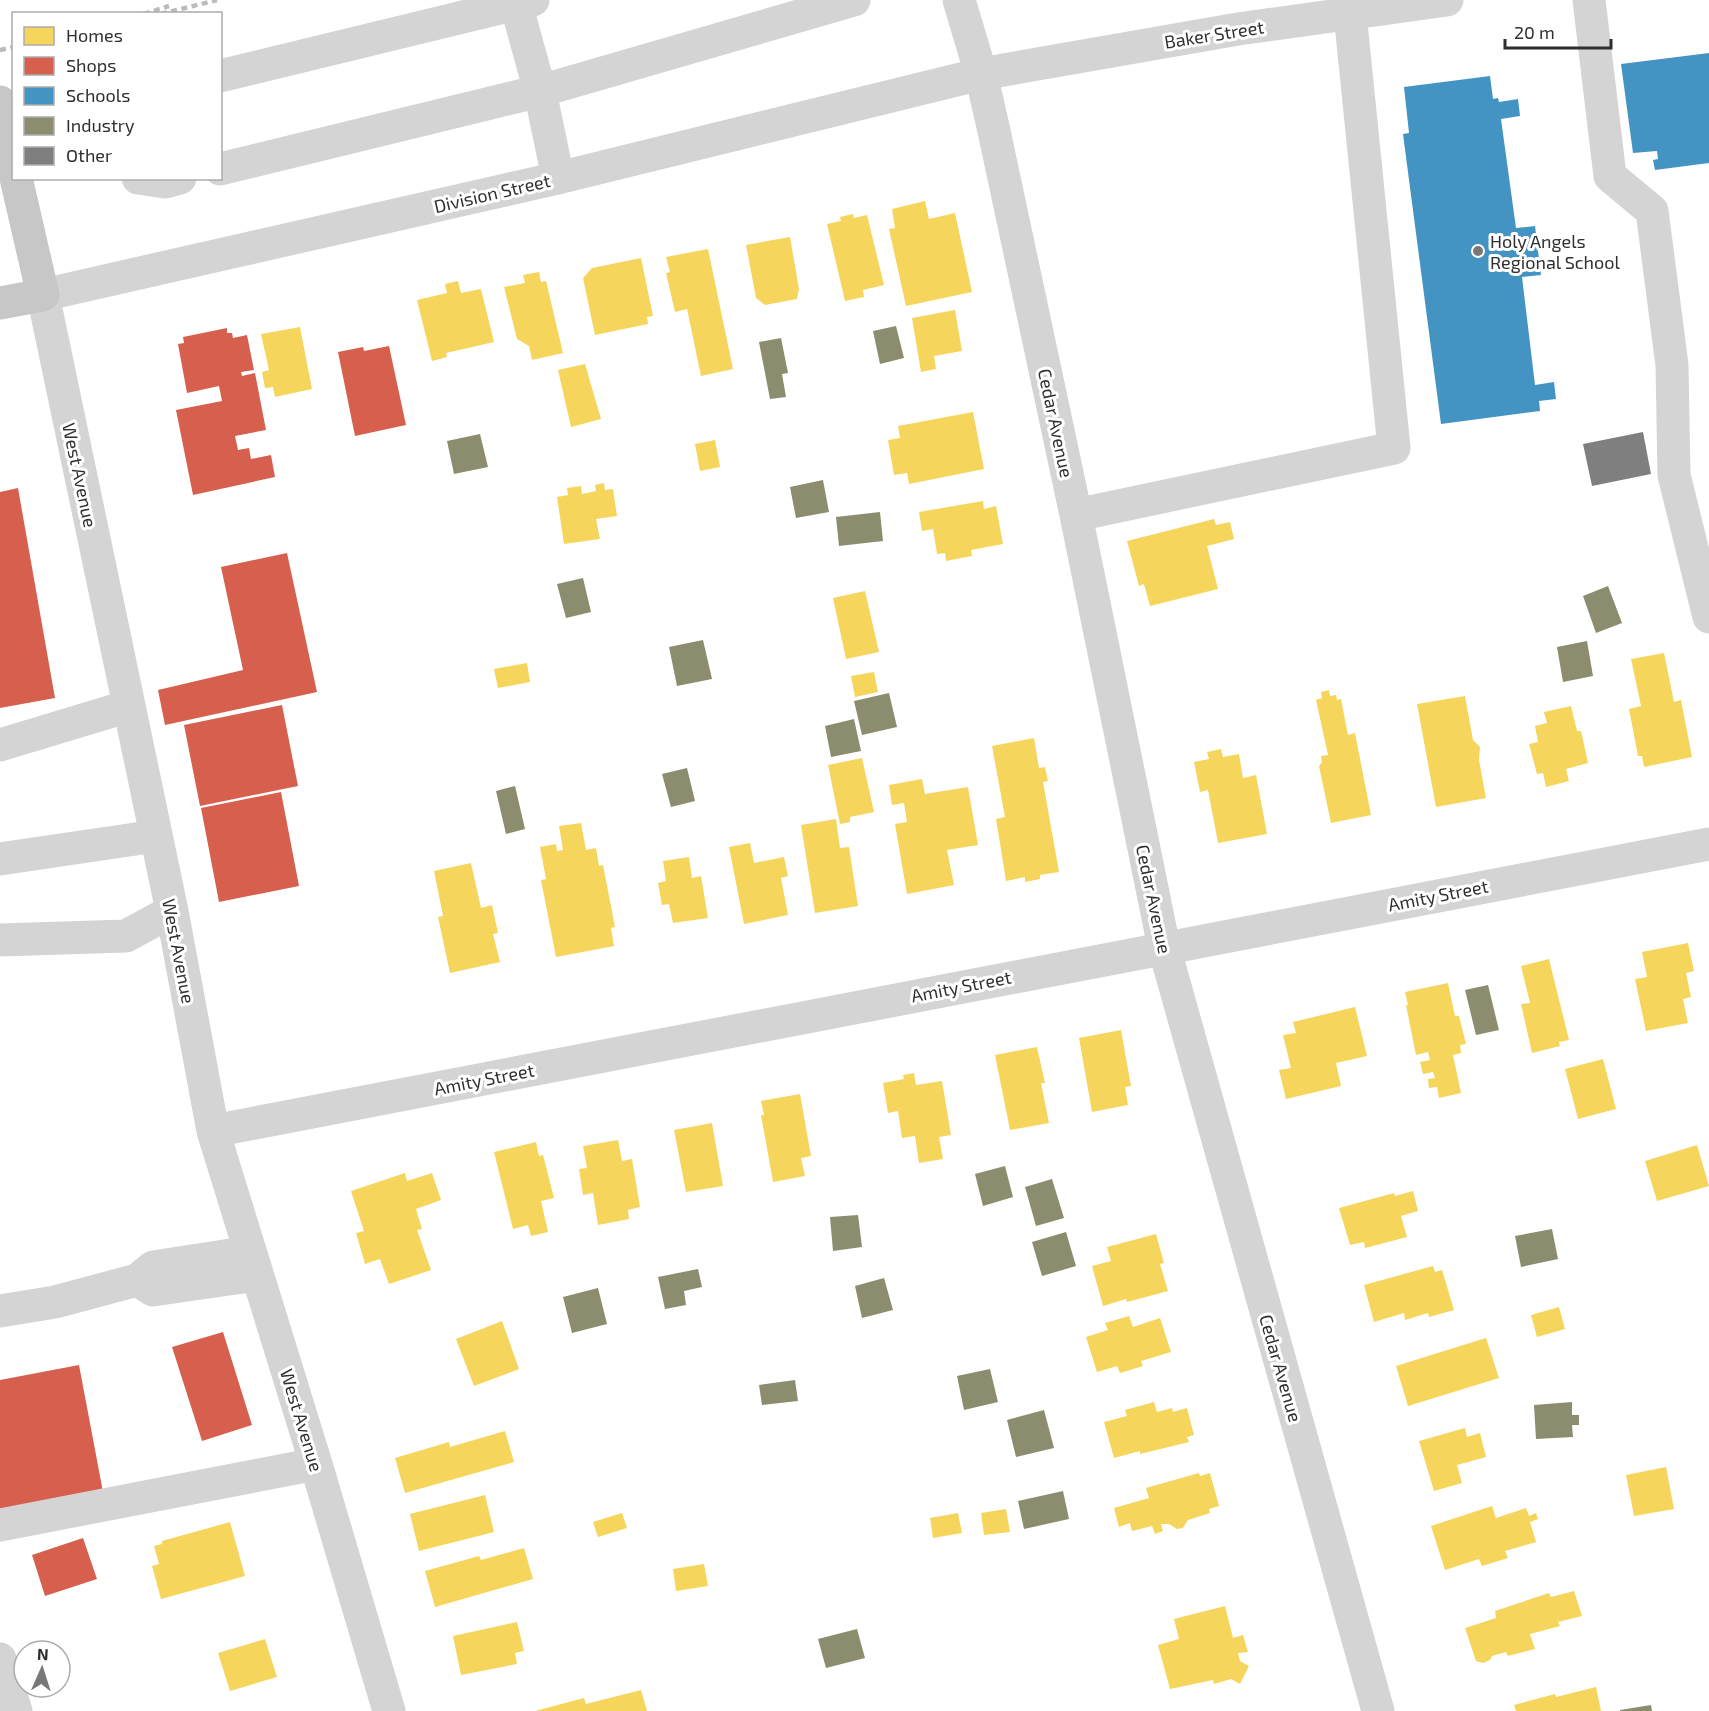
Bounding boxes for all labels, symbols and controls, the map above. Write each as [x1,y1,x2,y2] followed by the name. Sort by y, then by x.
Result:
[12,12,222,180] legend
[1505,12,1612,50] scale bar
[1163,15,1265,53] street label: Baker Street
[1514,21,1555,43] text: 20 m
[66,24,123,46] text: Homes
[66,54,116,76] text: Shops
[66,84,130,106] text: Schools
[66,114,135,136] text: Industry
[66,144,112,166] text: Other
[432,169,552,217] street label: Division Street
[1490,230,1620,273] place label: Holy Angels Regional School
[1471,244,1485,258] marker: Holy Angels Regional School
[1034,366,1078,480] street label: Cedar Avenue
[58,421,102,529] street label: West Avenue
[1132,842,1176,956] street label: Cedar Avenue
[1386,874,1490,915] street label: Amity Street
[158,897,200,1005] street label: West Avenue
[909,965,1013,1006] street label: Amity Street
[432,1058,536,1099] street label: Amity Street
[1255,1312,1307,1424] street label: Cedar Avenue
[276,1366,328,1474] street label: West Avenue
[12,1639,72,1699] north arrow
[37,1644,49,1663] text: N

